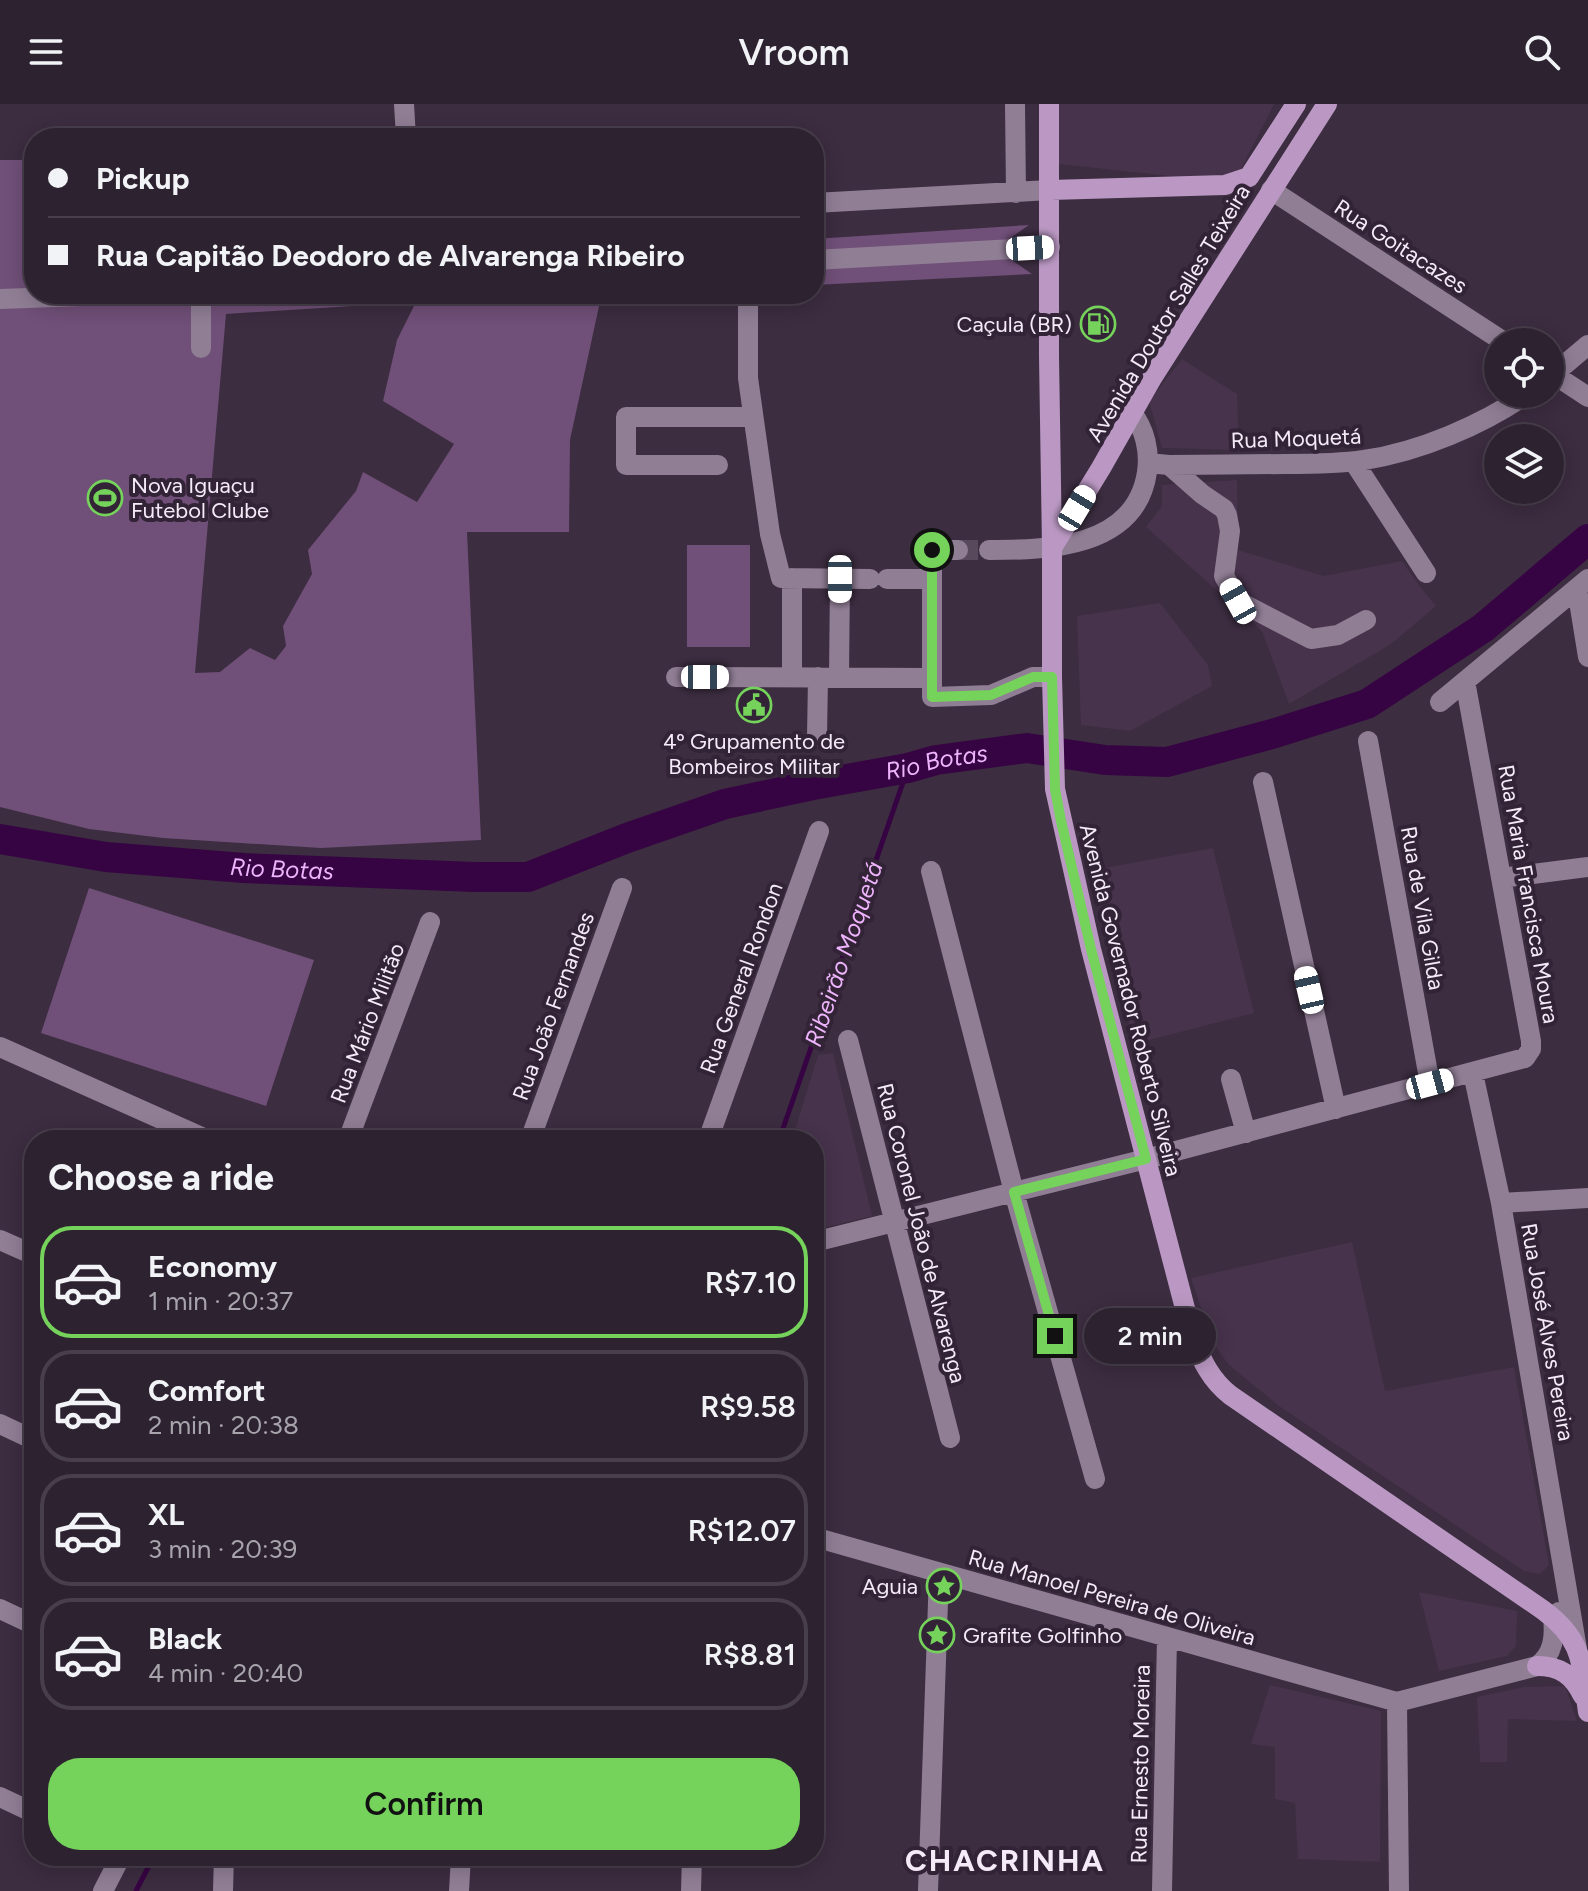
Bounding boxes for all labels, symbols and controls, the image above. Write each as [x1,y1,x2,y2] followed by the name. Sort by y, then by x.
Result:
[24,30,68,74] icon: menu
[1520,30,1564,74] icon: search
[738,31,850,74] text: Vroom
[96,160,190,197] text: Pickup
[1081,180,1256,447] street label: Avenida Doutor Salles Teixeira
[1329,193,1472,299] street label: Rua Goitacazes
[1005,235,1055,261] car
[96,237,685,274] text: Rua Capitão Deodoro de Alvarenga Ribeiro
[1079,305,1117,343] fuel station icon: Caçula (BR)
[957,311,1072,338] place label: Caçula (BR)
[1484,328,1564,504] map controls
[1484,328,1564,408] button: locate
[1230,423,1362,454] street label: Rua Moquetá
[1484,424,1564,504] button: layers
[131,472,269,524] place label: Nova Iguaçu Futebol Clube
[86,479,124,517] sports icon: Nova Iguaçu Futebol Clube
[1054,481,1100,535] car
[914,532,950,568] route start
[828,555,852,603] car
[1216,574,1260,628] car
[681,665,729,689] car
[735,686,773,724] public building icon: 4º Grupamento de Bombeiros Militar
[663,728,845,780] place label: 4º Grupamento de Bombeiros Militar
[883,738,989,786] water label: Rio Botas
[1492,762,1565,1026] street label: Rua Maria Francisca Moura
[1074,821,1187,1179] street label: Avenida Governador Roberto Silveira
[1395,824,1450,992] street label: Rua de Vila Gilda
[229,852,334,885] water label: Rio Botas
[798,857,889,1050] water label: Ribeirão Moquetá
[694,879,789,1077] street label: Rua General Rondon
[507,908,600,1104] street label: Rua João Fernandes
[325,939,410,1107] street label: Rua Mário Militão
[1292,964,1326,1016] car
[1404,1066,1456,1102] car
[871,1080,972,1386] street label: Rua Coronel João de Alvarenga
[48,1156,274,1199] text: Choose a ride
[1515,1221,1580,1443] street label: Rua José Alves Pereira
[52,1246,124,1318] icon: car
[148,1248,277,1285] text: Economy
[705,1264,796,1301] text: R$7.10
[148,1285,293,1317] text: 1 min · 20:37
[1083,1308,1215,1364] callout: 2 min
[1037,1318,1073,1354] route end
[1118,1320,1182,1352] text: 2 min
[52,1370,124,1442] icon: car
[148,1372,266,1409] text: Comfort
[700,1388,796,1425] text: R$9.58
[148,1409,299,1441] text: 2 min · 20:38
[52,1494,124,1566] icon: car
[148,1496,184,1533] text: XL
[688,1512,796,1549] text: R$12.07
[148,1533,297,1565] text: 3 min · 20:39
[965,1544,1258,1651] street label: Rua Manoel Pereira de Oliveira
[925,1567,963,1605] place icon: Aguia
[862,1573,918,1600] place label: Aguia
[918,1616,956,1654] place icon: Grafite Golfinho
[52,1618,124,1690] icon: car
[148,1620,222,1657] text: Black
[963,1622,1122,1649] place label: Grafite Golfinho
[704,1636,796,1673] text: R$8.81
[148,1657,303,1689] text: 4 min · 20:40
[1125,1664,1156,1864] street label: Rua Ernesto Moreira
[48,1758,800,1850] button: Confirm
[905,1842,1105,1879] district label: CHACRINHA

